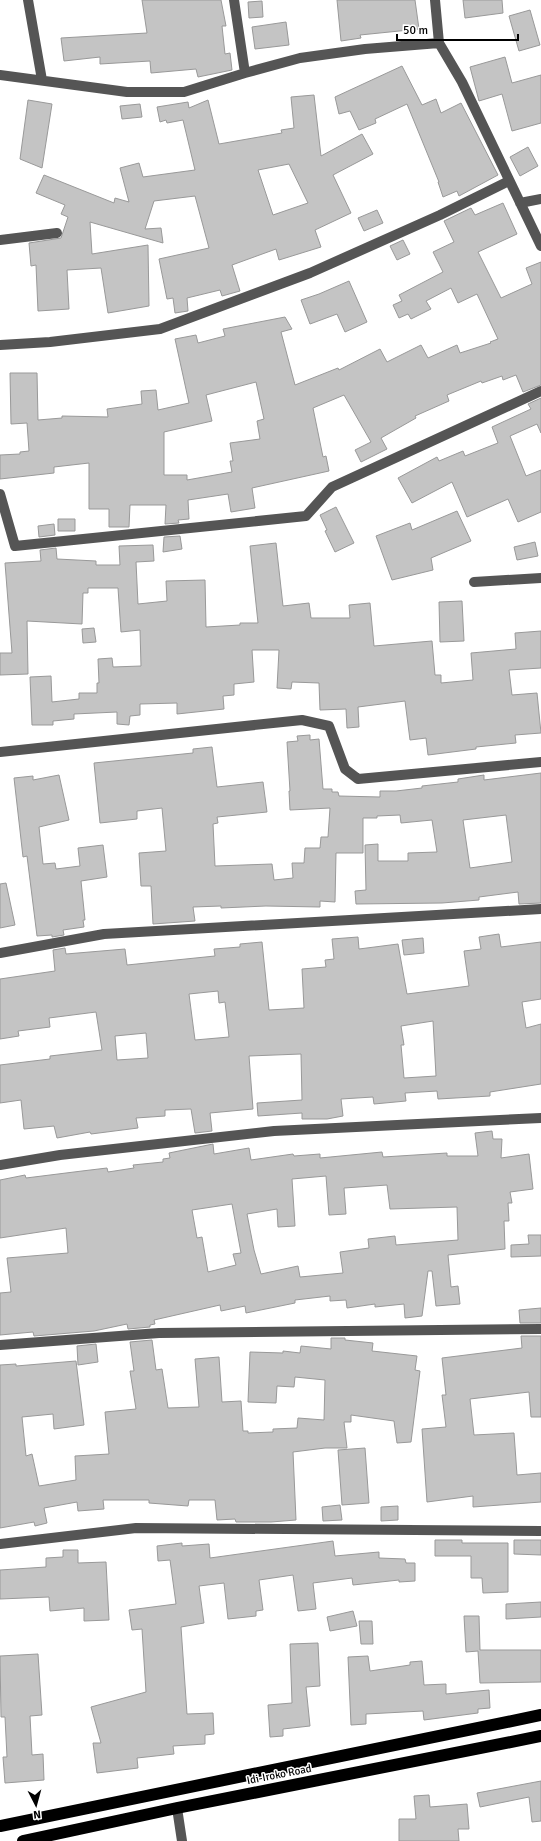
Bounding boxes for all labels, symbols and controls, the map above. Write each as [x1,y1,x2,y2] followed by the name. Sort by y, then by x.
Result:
[397,16,518,42] scale bar
[403,23,428,38] text: 50 m
[246,1762,313,1787] street label: Idi-Iroko Road
[16,1785,56,1825] north arrow
[33,1808,41,1821] text: N

